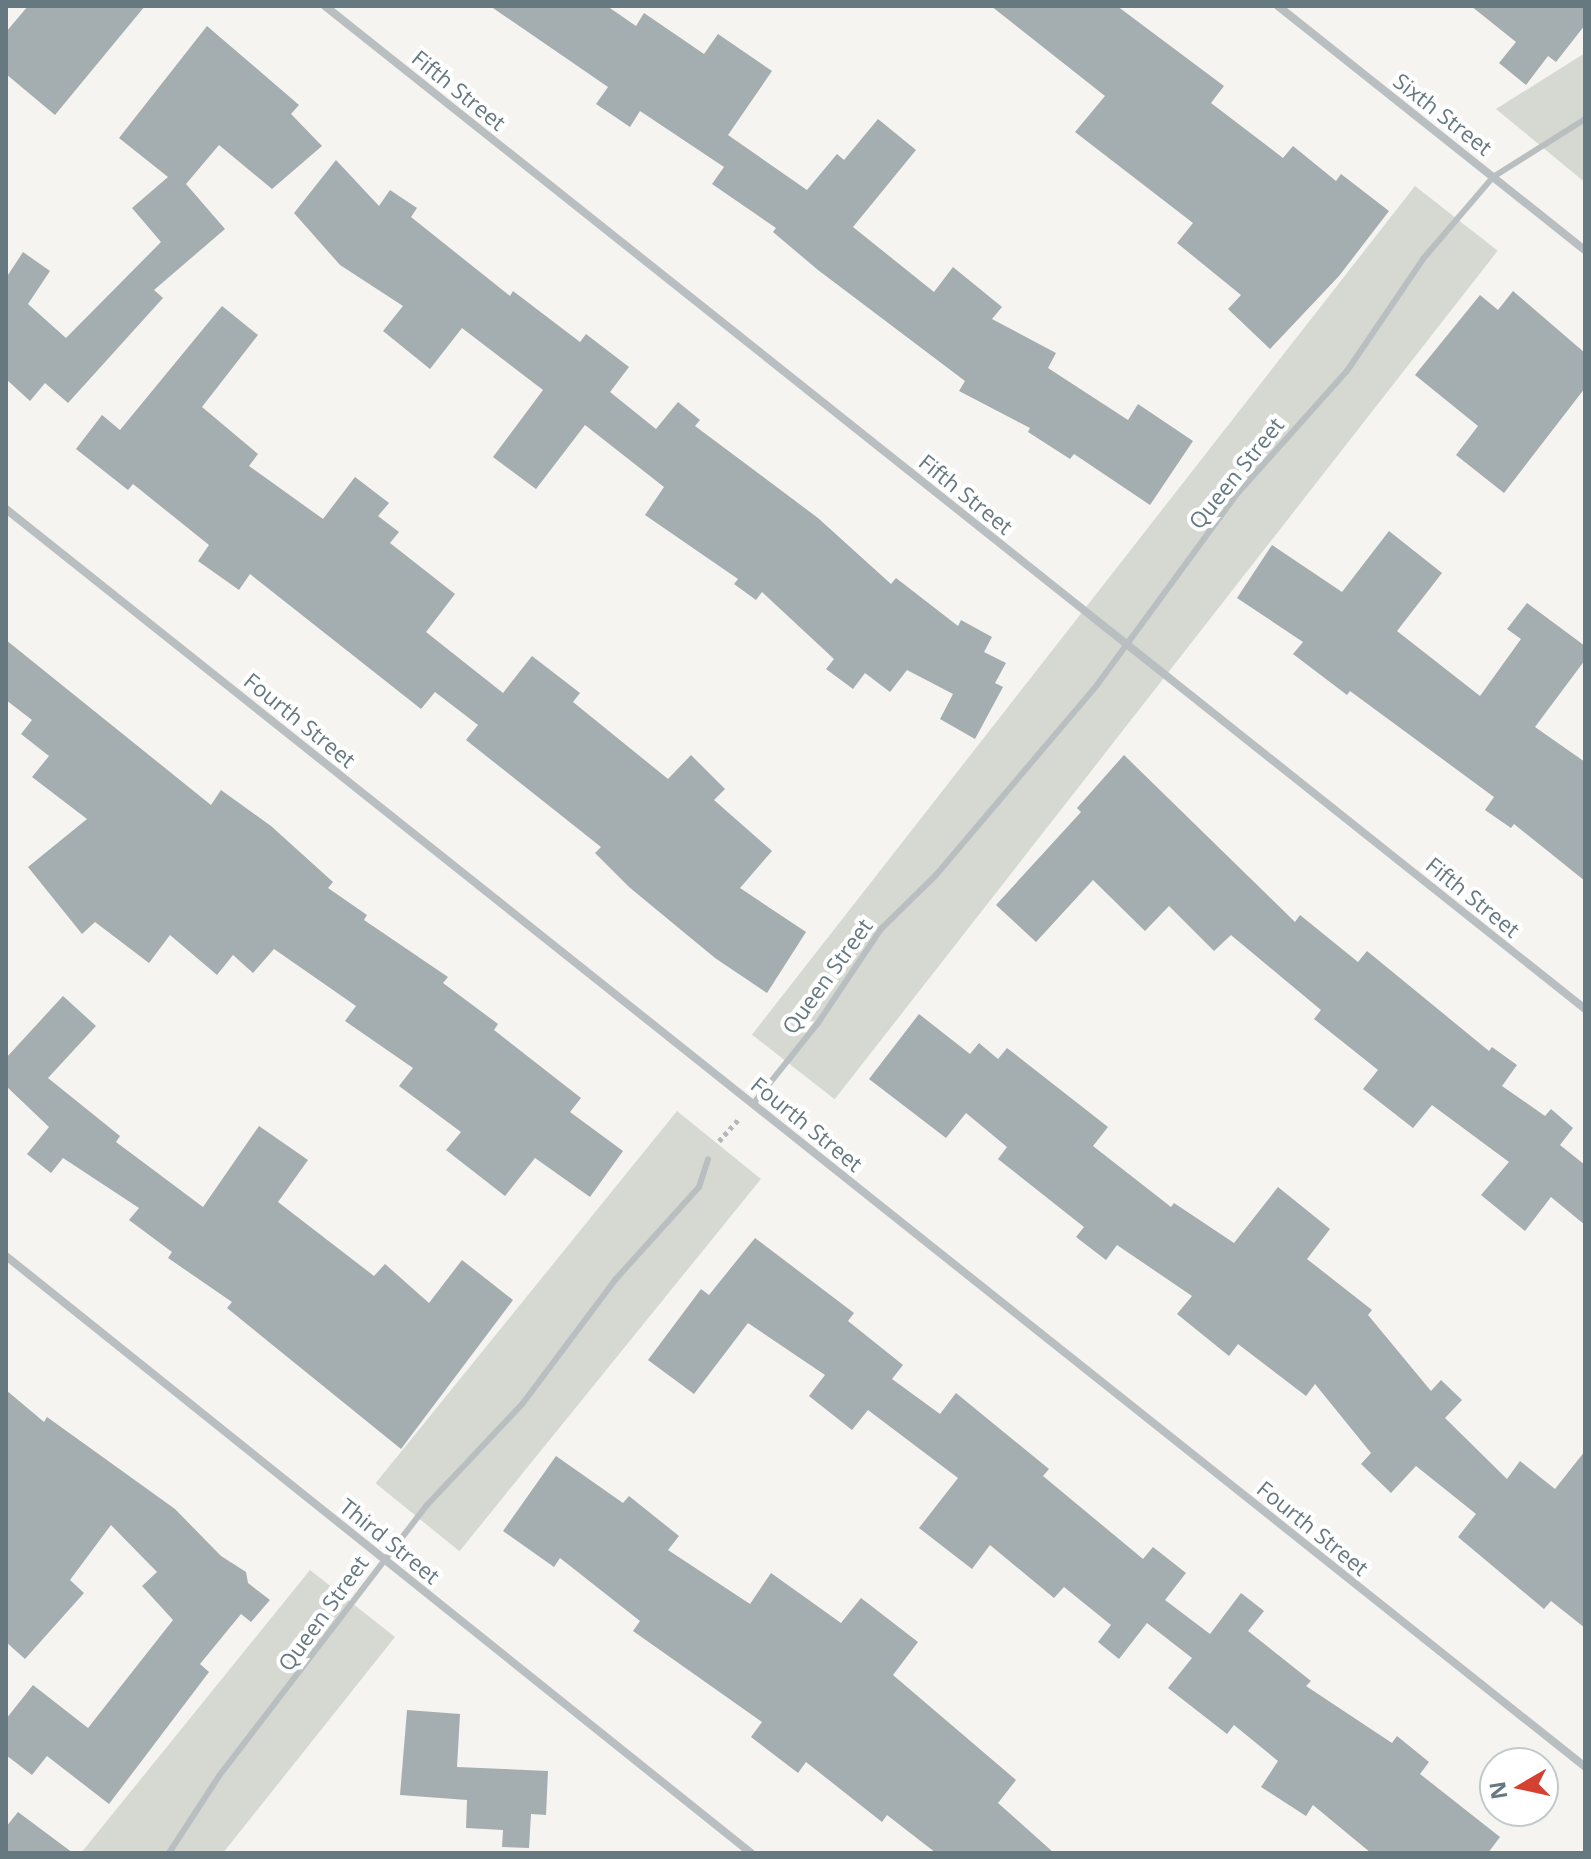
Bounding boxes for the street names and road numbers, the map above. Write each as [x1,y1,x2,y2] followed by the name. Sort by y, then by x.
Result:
[407,44,511,136] street label: Fifth Street
[1389,67,1497,161] street label: Sixth Street
[1183,412,1289,534] street label: Queen Street
[914,448,1018,540] street label: Fifth Street
[239,667,361,773] street label: Fourth Street
[1421,851,1525,943] street label: Fifth Street
[776,913,878,1039] street label: Queen Street
[746,1071,868,1177] street label: Fourth Street
[1252,1475,1374,1581] street label: Fourth Street
[335,1493,445,1589] street label: Third Street
[272,1550,374,1676] street label: Queen Street

